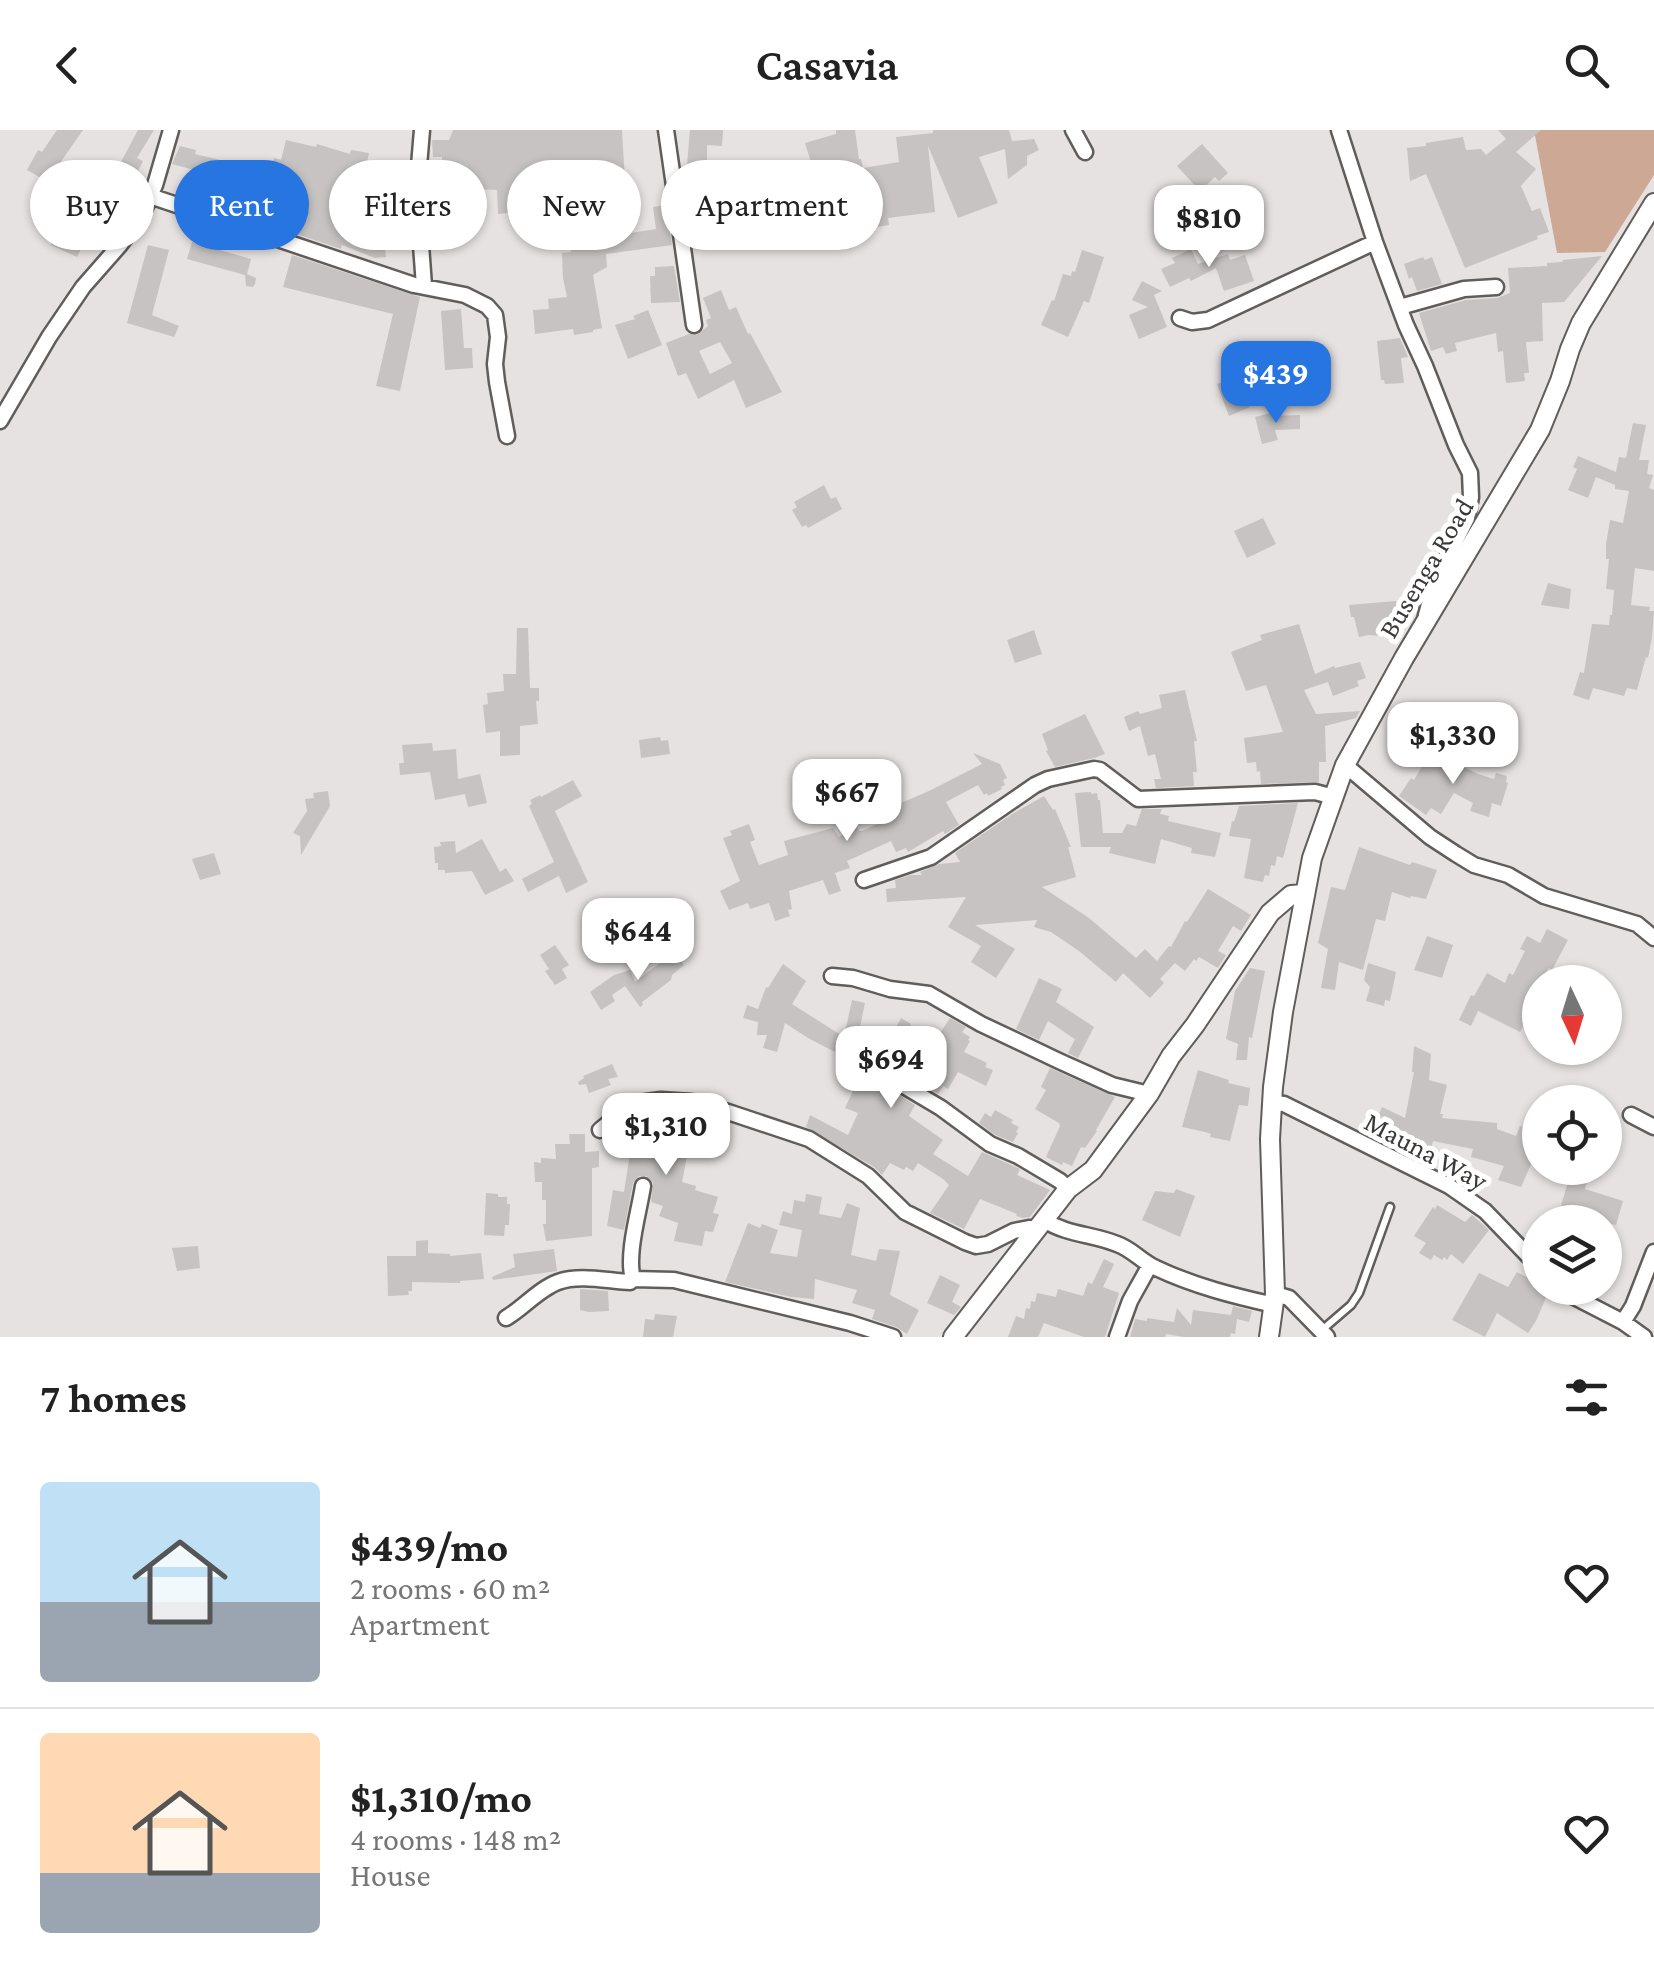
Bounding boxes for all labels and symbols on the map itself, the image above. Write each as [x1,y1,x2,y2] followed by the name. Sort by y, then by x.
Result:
[1150,185,1268,270] pin: $810
[1217,341,1335,426] pin: $439
[1372,493,1480,643] street label: Busenga Road
[1372,702,1534,787] pin: $1,330
[788,759,906,844] pin: $667
[579,898,697,983] pin: $644
[1522,965,1622,1065] north arrow
[832,1026,950,1111] pin: $694
[585,1093,747,1178] pin: $1,310
[1359,1106,1494,1197] street label: Mauna Way

